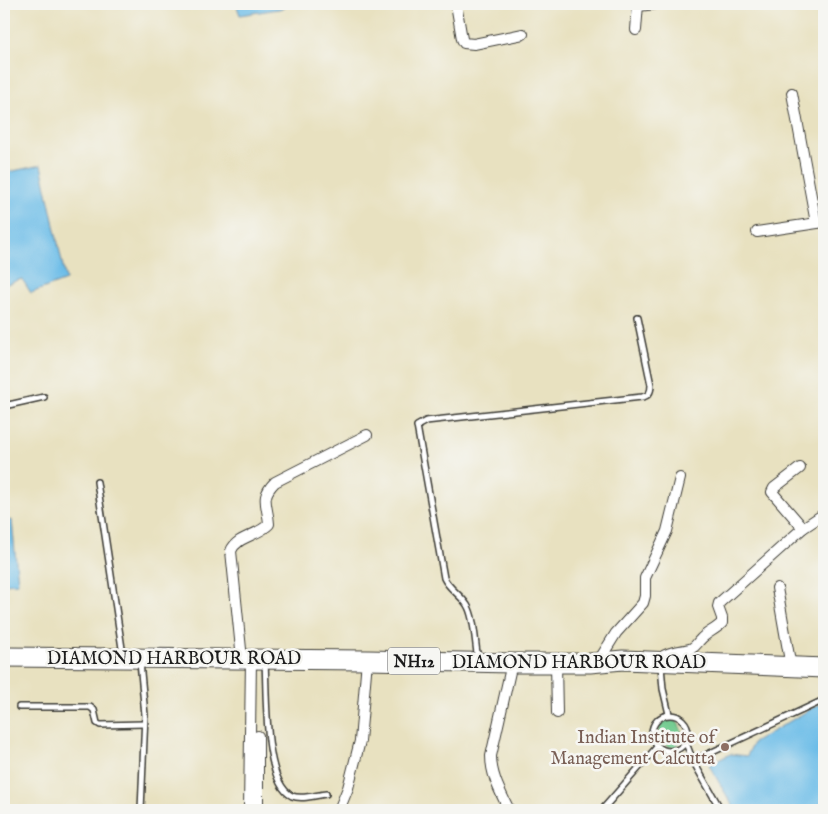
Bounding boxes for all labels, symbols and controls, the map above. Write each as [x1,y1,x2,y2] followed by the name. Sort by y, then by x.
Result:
[47,648,301,671] street label: DIAMOND HARBOUR ROAD
[388,648,440,674] road number: NH12
[452,652,706,675] street label: DIAMOND HARBOUR ROAD
[550,727,718,771] place label: Indian Institute of Management Calcutta
[719,741,731,753] marker: Indian Institute of Management Calcutta

